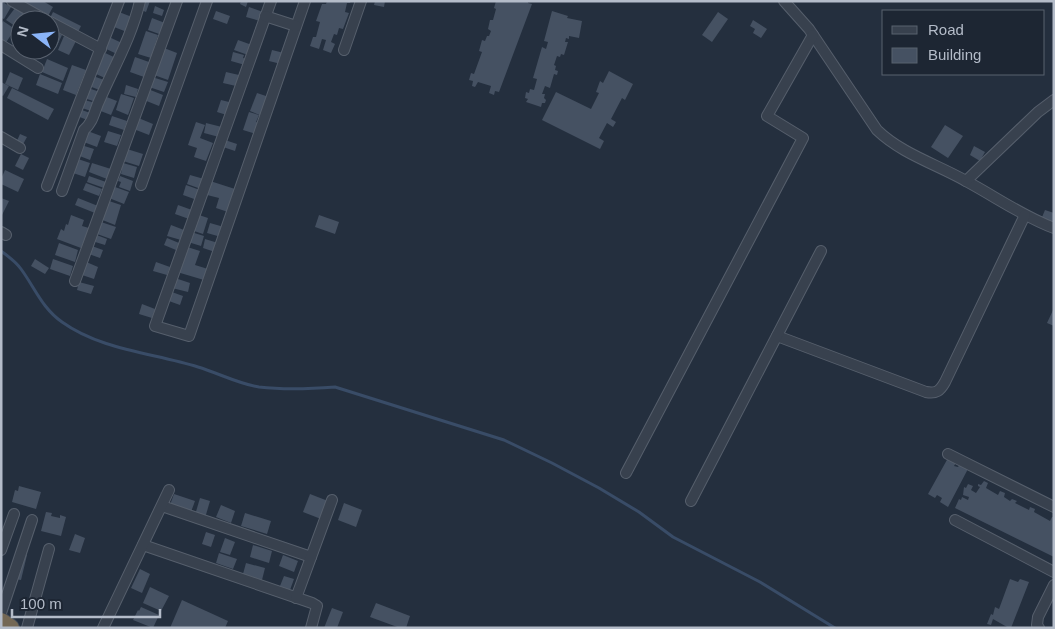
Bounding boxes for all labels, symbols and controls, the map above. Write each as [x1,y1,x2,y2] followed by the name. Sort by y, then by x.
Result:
[10,10,60,60] north arrow
[882,10,1045,75] legend
[928,21,964,38] text: Road
[13,24,32,38] text: N
[928,46,981,63] text: Building
[12,586,160,618] scale bar
[20,595,62,612] text: 100 m

